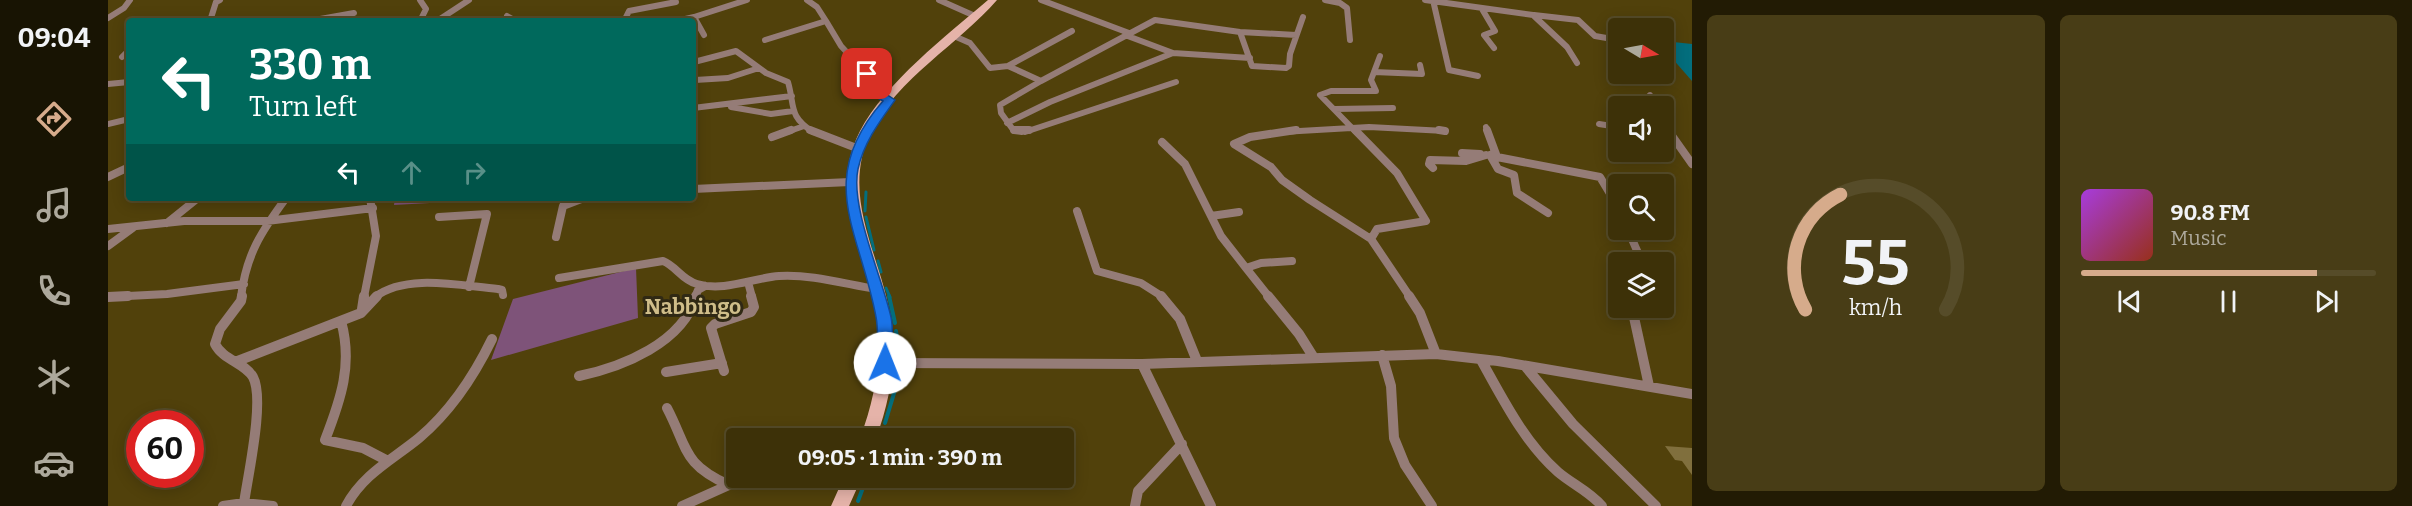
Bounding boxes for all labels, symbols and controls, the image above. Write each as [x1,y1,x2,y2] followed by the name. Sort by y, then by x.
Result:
[1608,18,1674,84] north arrow
[1608,18,1674,318] map controls
[18,22,90,54] text: 09:04
[249,40,371,90] text: 330 m
[150,42,228,120] icon: left
[841,48,892,99] pin
[850,57,883,90] icon: arrive
[249,91,357,123] text: Turn left
[1608,96,1674,162] button: sound
[33,98,75,140] icon: directions
[332,156,365,189] icon: left
[395,156,428,189] icon: ahead
[458,156,491,189] icon: right
[1608,174,1674,240] button: search
[33,184,75,226] icon: music
[2171,199,2250,226] text: 90.8 FM
[1842,226,1910,301] text: 55
[2171,226,2227,250] text: Music
[1608,252,1674,318] button: layers
[33,270,75,312] icon: phone
[2113,285,2146,318] icon: previous
[2212,285,2245,318] icon: pause
[2310,285,2343,318] icon: next
[645,294,741,320] district label: Nabbingo
[1849,295,1902,321] text: km/h
[853,331,917,395] position arrow
[33,356,75,398] icon: climate
[126,410,204,488] speed limit sign: 60
[33,442,75,484] icon: car
[798,444,1002,471] text: 09:05 · 1 min · 390 m

